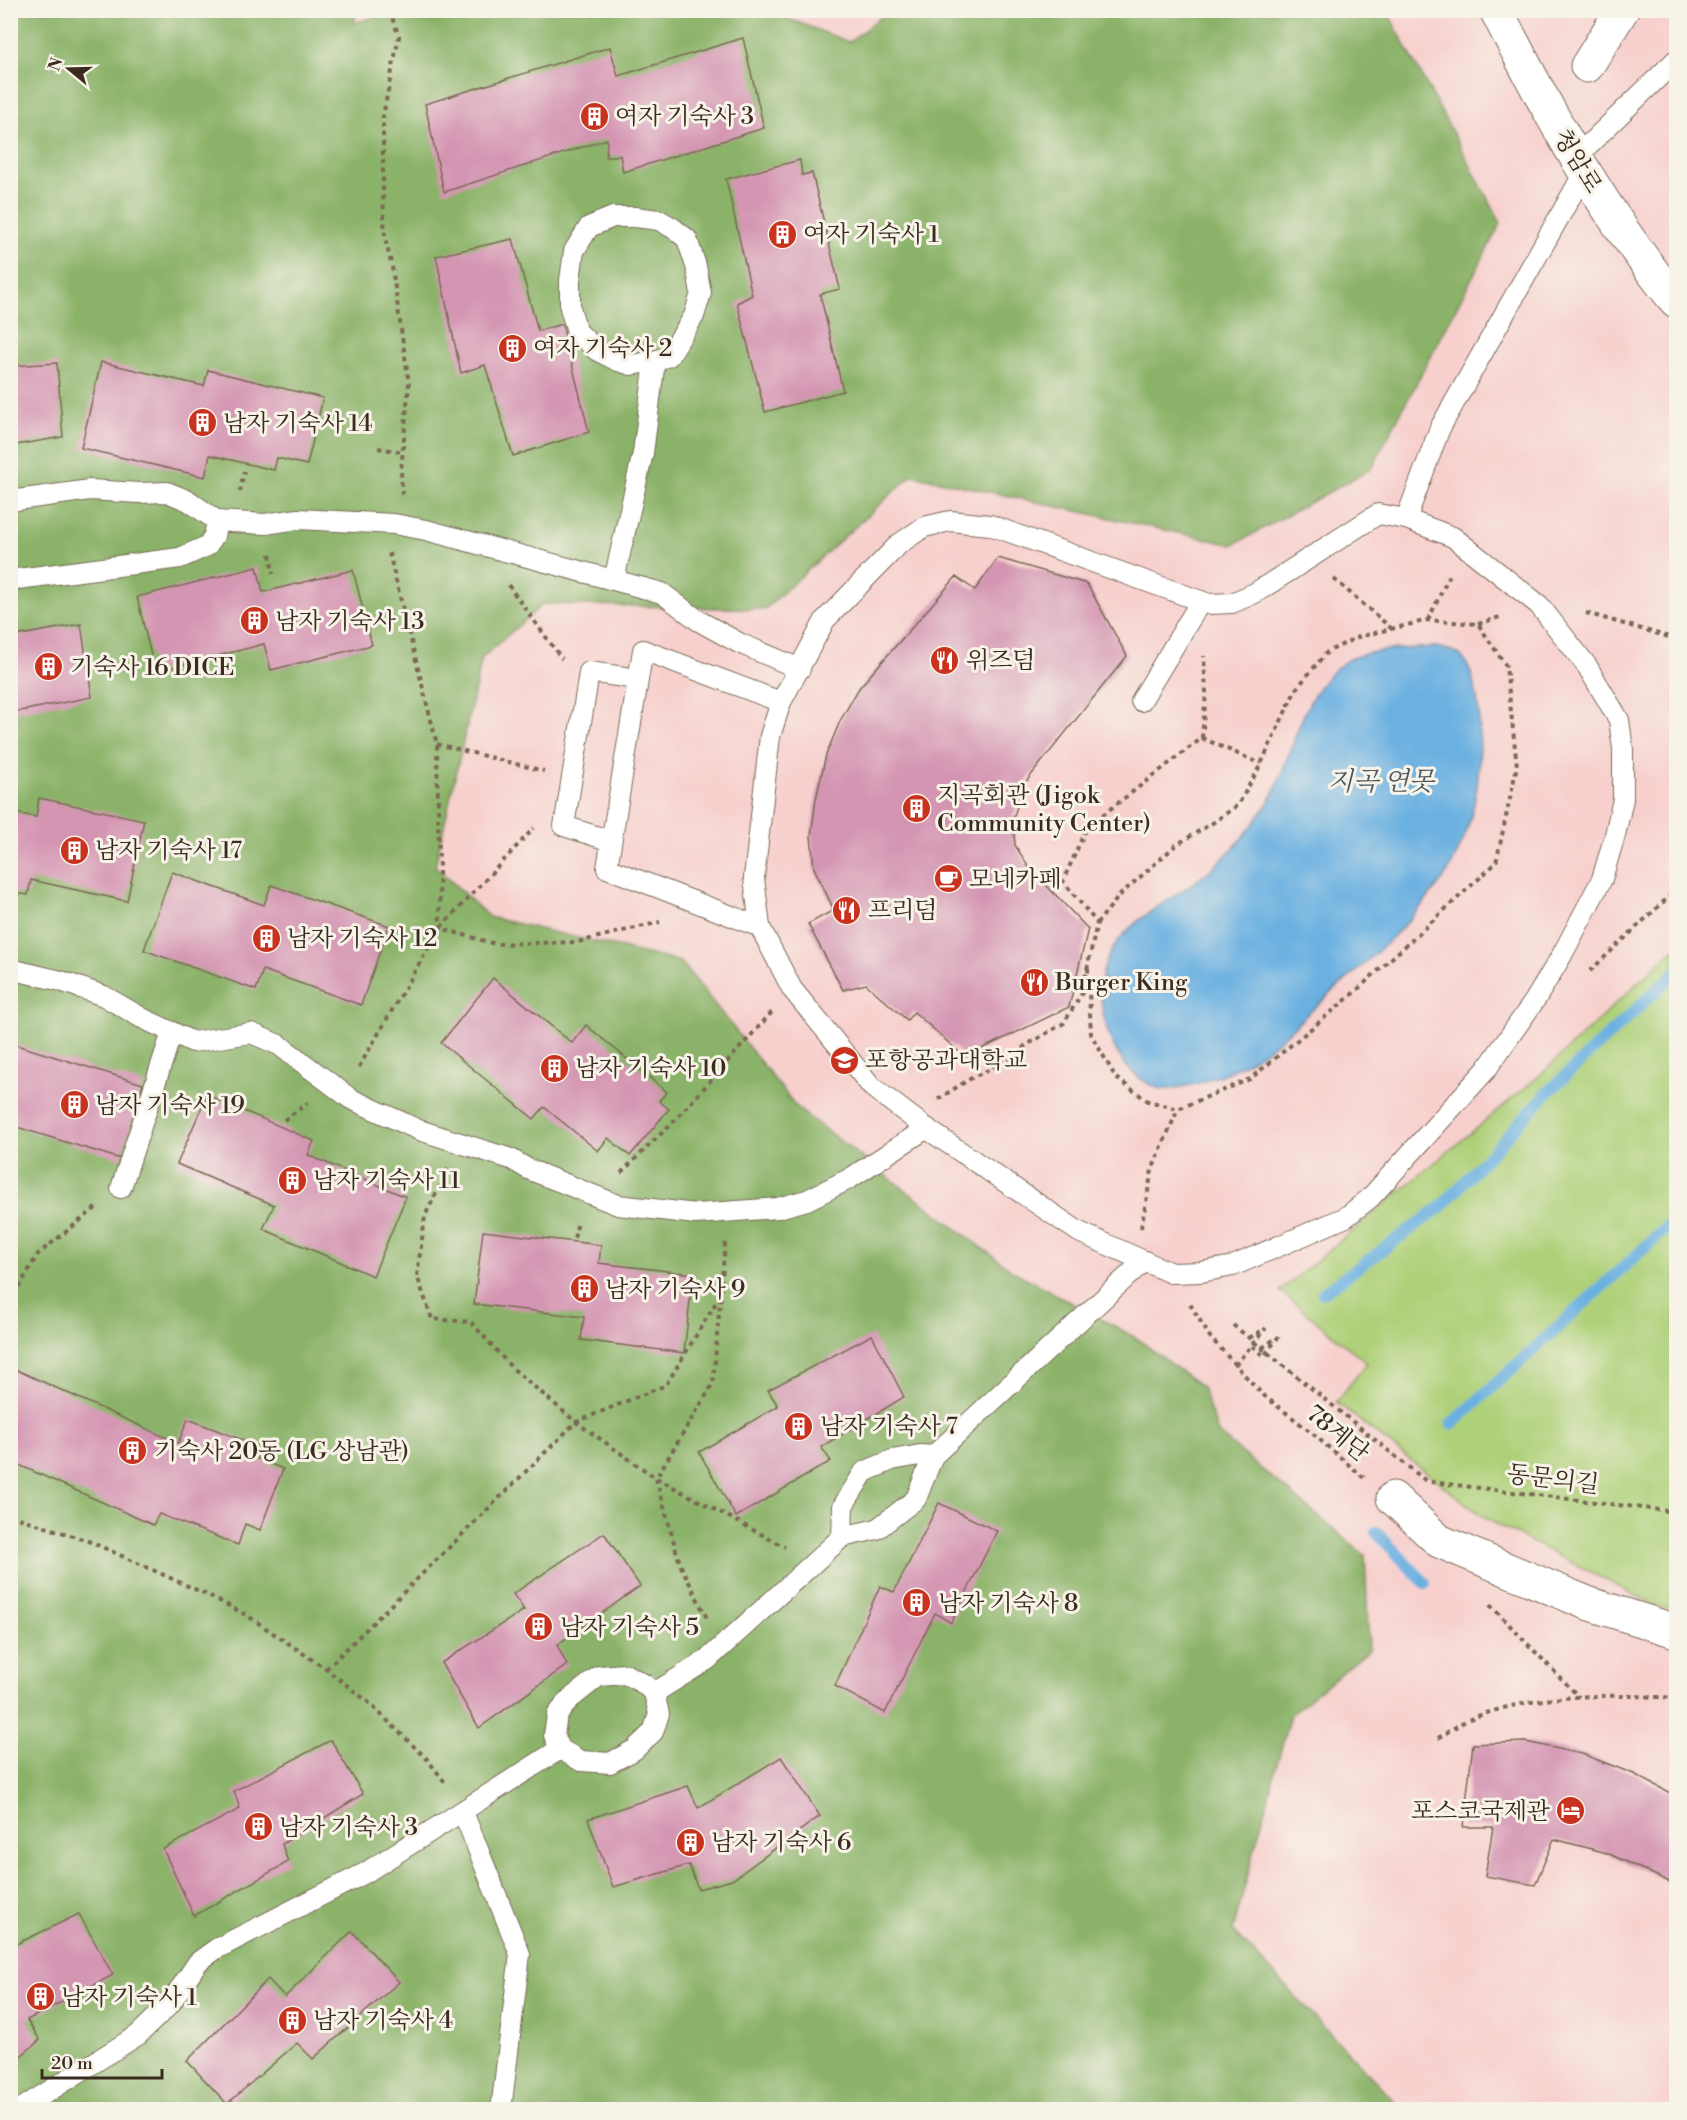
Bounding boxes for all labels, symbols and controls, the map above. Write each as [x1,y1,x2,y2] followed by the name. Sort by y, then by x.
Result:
[39,39,99,99] north arrow
[44,55,67,74] text: N
[578,100,610,132] building icon: 여자 기숙사 3
[615,102,754,132] place label: 여자 기숙사 3
[1546,124,1608,199] street label: 청암로
[766,218,798,250] building icon: 여자 기숙사 1
[803,220,940,250] place label: 여자 기숙사 1
[496,332,528,364] building icon: 여자 기숙사 2
[533,334,673,364] place label: 여자 기숙사 2
[186,407,218,439] building icon: 남자 기숙사 14
[223,409,372,439] place label: 남자 기숙사 14
[238,605,270,637] building icon: 남자 기숙사 13
[275,607,424,637] place label: 남자 기숙사 13
[929,644,961,676] restaurant icon: 위즈덤
[966,646,1036,676] place label: 위즈덤
[33,651,65,683] building icon: 기숙사 16 DICE
[70,653,234,683] place label: 기숙사 16 DICE
[1328,766,1436,798] water label: 지곡 연못
[937,781,1151,839] place label: 지곡회관 (Jigok Community Center)
[900,793,932,825] building icon: 지곡회관 (Jigok Community Center)
[58,834,90,866] building icon: 남자 기숙사 17
[95,836,242,866] place label: 남자 기숙사 17
[932,863,964,895] cafe icon: 모네카페
[969,865,1062,895] place label: 모네카페
[831,894,863,926] restaurant icon: 프리덤
[868,896,938,926] place label: 프리덤
[250,922,282,954] building icon: 남자 기숙사 12
[287,924,437,954] place label: 남자 기숙사 12
[1018,966,1050,998] restaurant icon: Burger King
[1054,968,1188,998] place label: Burger King
[828,1044,860,1076] school or university icon: 포항공과대학교
[865,1046,1027,1076] place label: 포항공과대학교
[538,1052,570,1084] building icon: 남자 기숙사 10
[575,1054,726,1084] place label: 남자 기숙사 10
[58,1089,90,1121] building icon: 남자 기숙사 19
[95,1091,245,1121] place label: 남자 기숙사 19
[276,1164,308,1196] building icon: 남자 기숙사 11
[313,1166,461,1196] place label: 남자 기숙사 11
[568,1273,600,1305] building icon: 남자 기숙사 9
[605,1275,745,1305] place label: 남자 기숙사 9
[1300,1399,1375,1469] street label: 78계단
[783,1410,815,1442] building icon: 남자 기숙사 7
[820,1412,958,1442] place label: 남자 기숙사 7
[117,1435,149,1467] building icon: 기숙사 20동 (LG 상남관)
[154,1437,409,1467] place label: 기숙사 20동 (LG 상남관)
[1505,1459,1601,1501] street label: 동문의길
[901,1587,933,1619] building icon: 남자 기숙사 8
[938,1589,1079,1619] place label: 남자 기숙사 8
[523,1611,555,1643] building icon: 남자 기숙사 5
[560,1613,699,1643] place label: 남자 기숙사 5
[1555,1795,1587,1827] hotel icon: 포스코국제관
[1411,1797,1550,1827] place label: 포스코국제관
[242,1811,274,1843] building icon: 남자 기숙사 3
[279,1813,418,1843] place label: 남자 기숙사 3
[674,1826,706,1858] building icon: 남자 기숙사 6
[711,1828,851,1858] place label: 남자 기숙사 6
[24,1981,56,2013] building icon: 남자 기숙사 1
[61,1983,198,2013] place label: 남자 기숙사 1
[276,2004,308,2036] building icon: 남자 기숙사 4
[313,2006,453,2036] place label: 남자 기숙사 4
[42,2042,162,2080] scale bar
[51,2052,93,2075] text: 20 m

